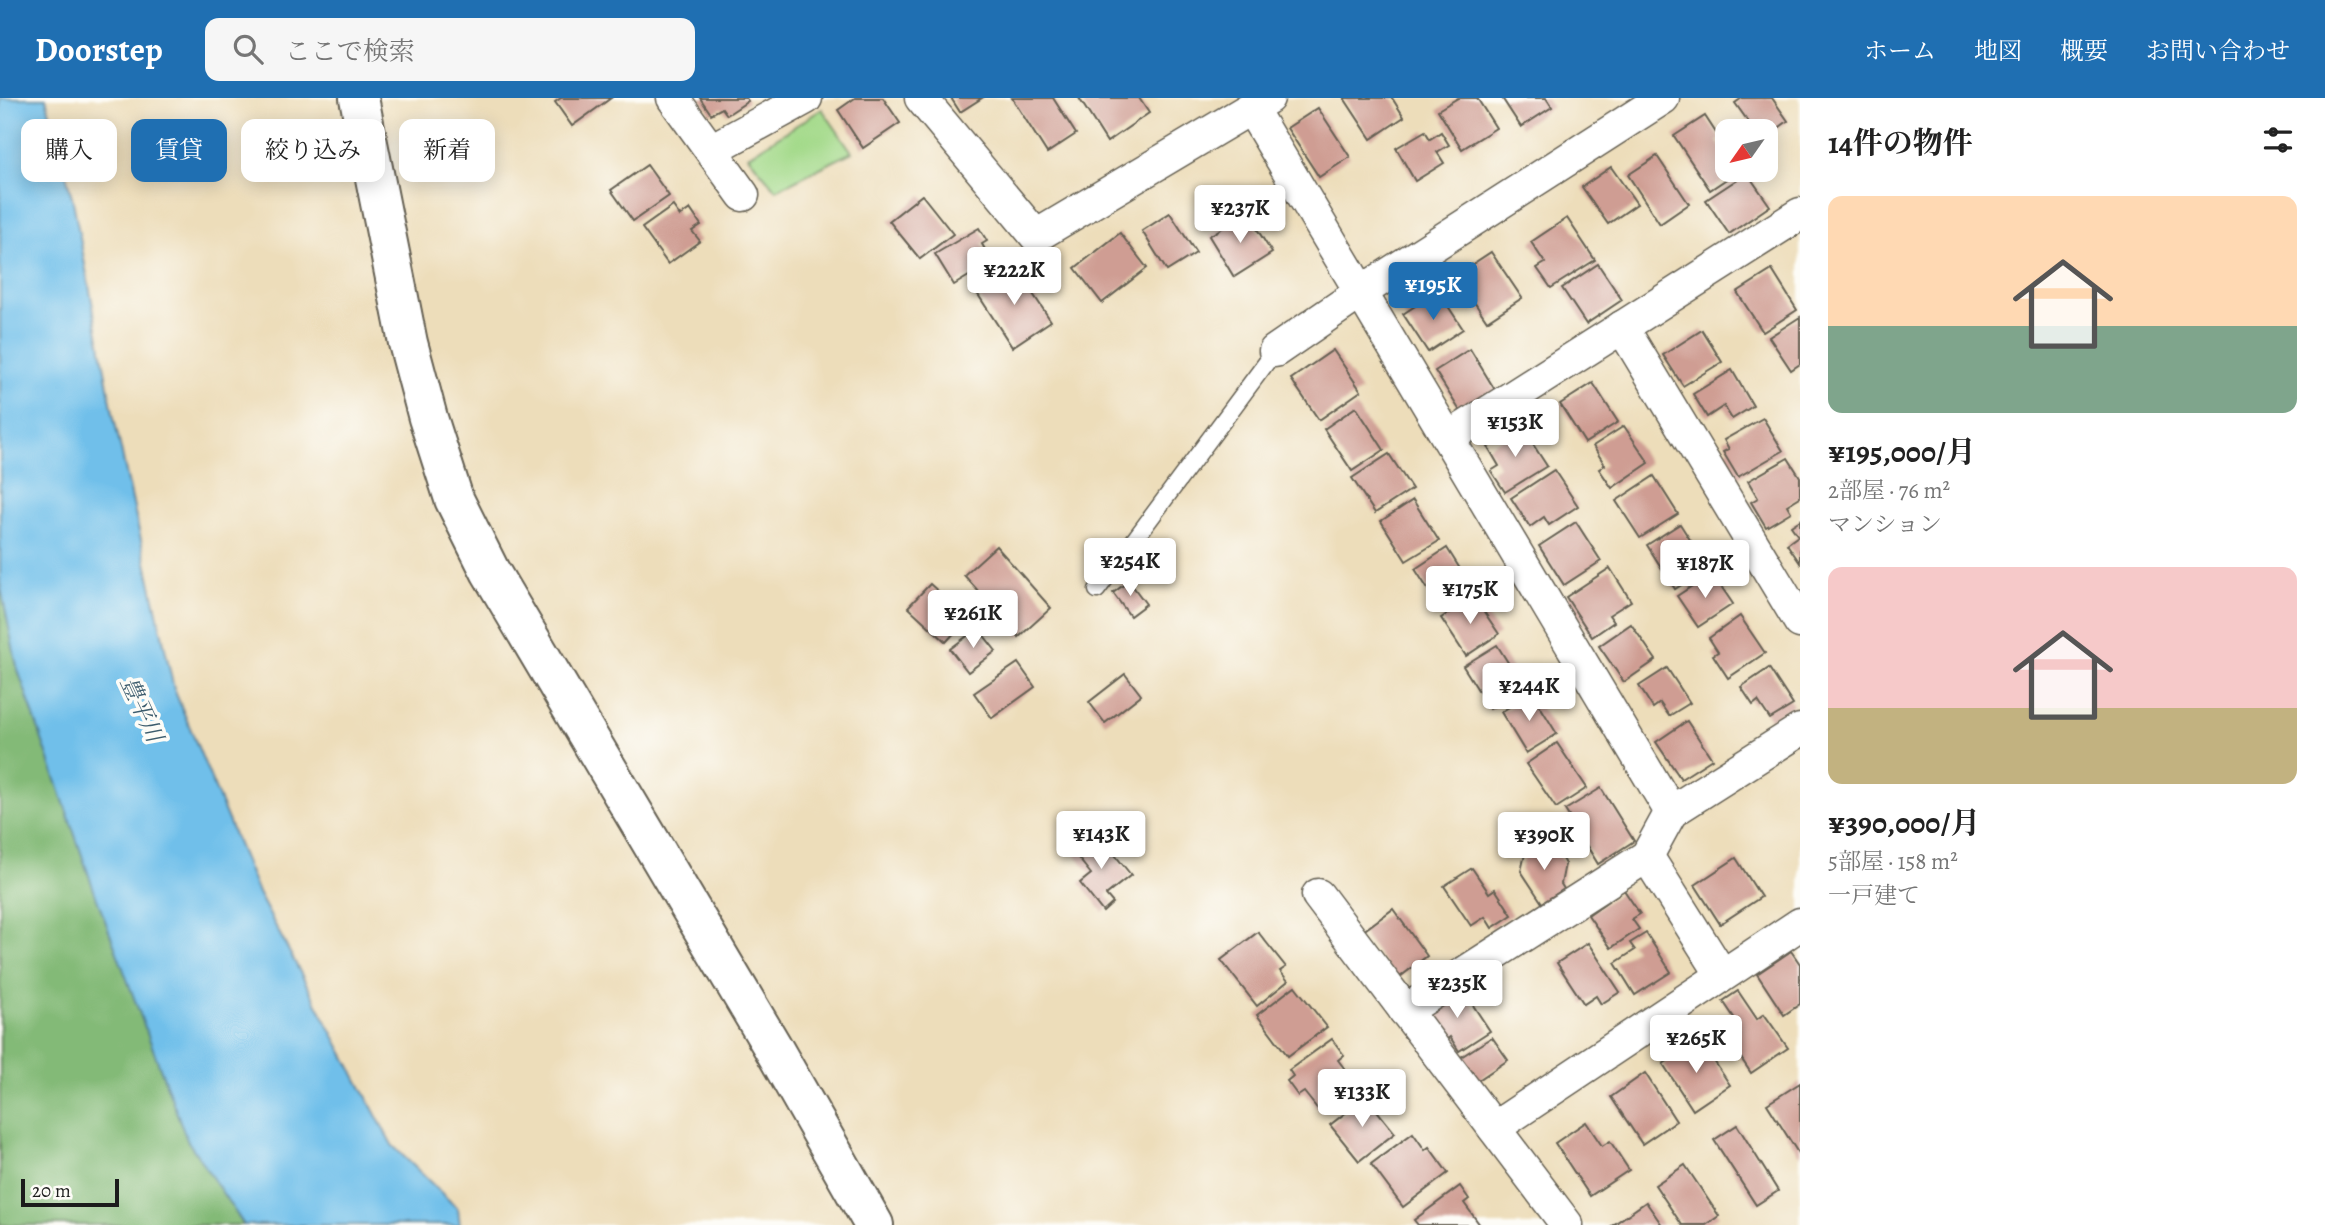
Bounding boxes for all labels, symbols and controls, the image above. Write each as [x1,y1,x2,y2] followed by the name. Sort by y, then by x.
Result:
[205,18,695,81] search box
[35,27,163,72] text: Doorstep
[229,30,267,68] icon: search
[285,34,415,69] text: ここで検索
[1864,35,1936,67] text: ホーム
[1974,35,2022,67] text: 地図
[2060,35,2108,67] text: 概要
[2146,35,2290,67] text: お問い合わせ
[21,119,117,182] chip: 購入
[131,119,227,182] chip: 賃貸
[241,119,385,182] chip: 絞り込み
[399,119,495,182] chip: 新着
[1715,119,1778,182] north arrow
[1715,119,1778,182] map controls
[2259,121,2297,159] icon: filters
[1828,123,1973,163] text: 14件の物件
[1191,186,1289,245] pin: ¥237K
[1210,192,1270,223] text: ¥237K
[2000,241,2126,367] icon: home
[965,248,1063,307] pin: ¥222K
[983,254,1045,285] text: ¥222K
[1384,262,1482,322] pin: ¥195K
[1404,269,1462,300] text: ¥195K
[1466,400,1564,459] pin: ¥153K
[1487,406,1543,437] text: ¥153K
[1828,432,1976,472] text: ¥195,000/月
[1828,475,1950,506] text: 2部屋 · 76 m²
[1828,509,1942,540] text: マンション
[1081,538,1179,598] pin: ¥254K
[1656,540,1754,600] pin: ¥187K
[1100,545,1160,576] text: ¥254K
[1676,547,1734,578] text: ¥187K
[1421,566,1519,626] pin: ¥175K
[1442,573,1498,604] text: ¥175K
[924,590,1022,650] pin: ¥261K
[944,597,1002,628] text: ¥261K
[2000,612,2126,738] icon: home
[1480,664,1578,723] pin: ¥244K
[1498,670,1560,701] text: ¥244K
[113,671,171,750] water label: 豊平川
[1828,803,1980,843] text: ¥390,000/月
[1052,812,1150,871] pin: ¥143K
[1495,812,1593,872] pin: ¥390K
[1072,818,1130,849] text: ¥143K
[1514,819,1574,850] text: ¥390K
[1828,846,1958,877] text: 5部屋 · 158 m²
[1828,880,1920,911] text: 一戸建て
[1408,960,1506,1020] pin: ¥235K
[1427,967,1487,998] text: ¥235K
[1647,1016,1745,1075] pin: ¥265K
[1666,1022,1726,1053] text: ¥265K
[1313,1070,1411,1129] pin: ¥133K
[1334,1076,1390,1107] text: ¥133K
[21,1176,119,1208] scale bar
[32,1178,71,1204] text: 20 m

